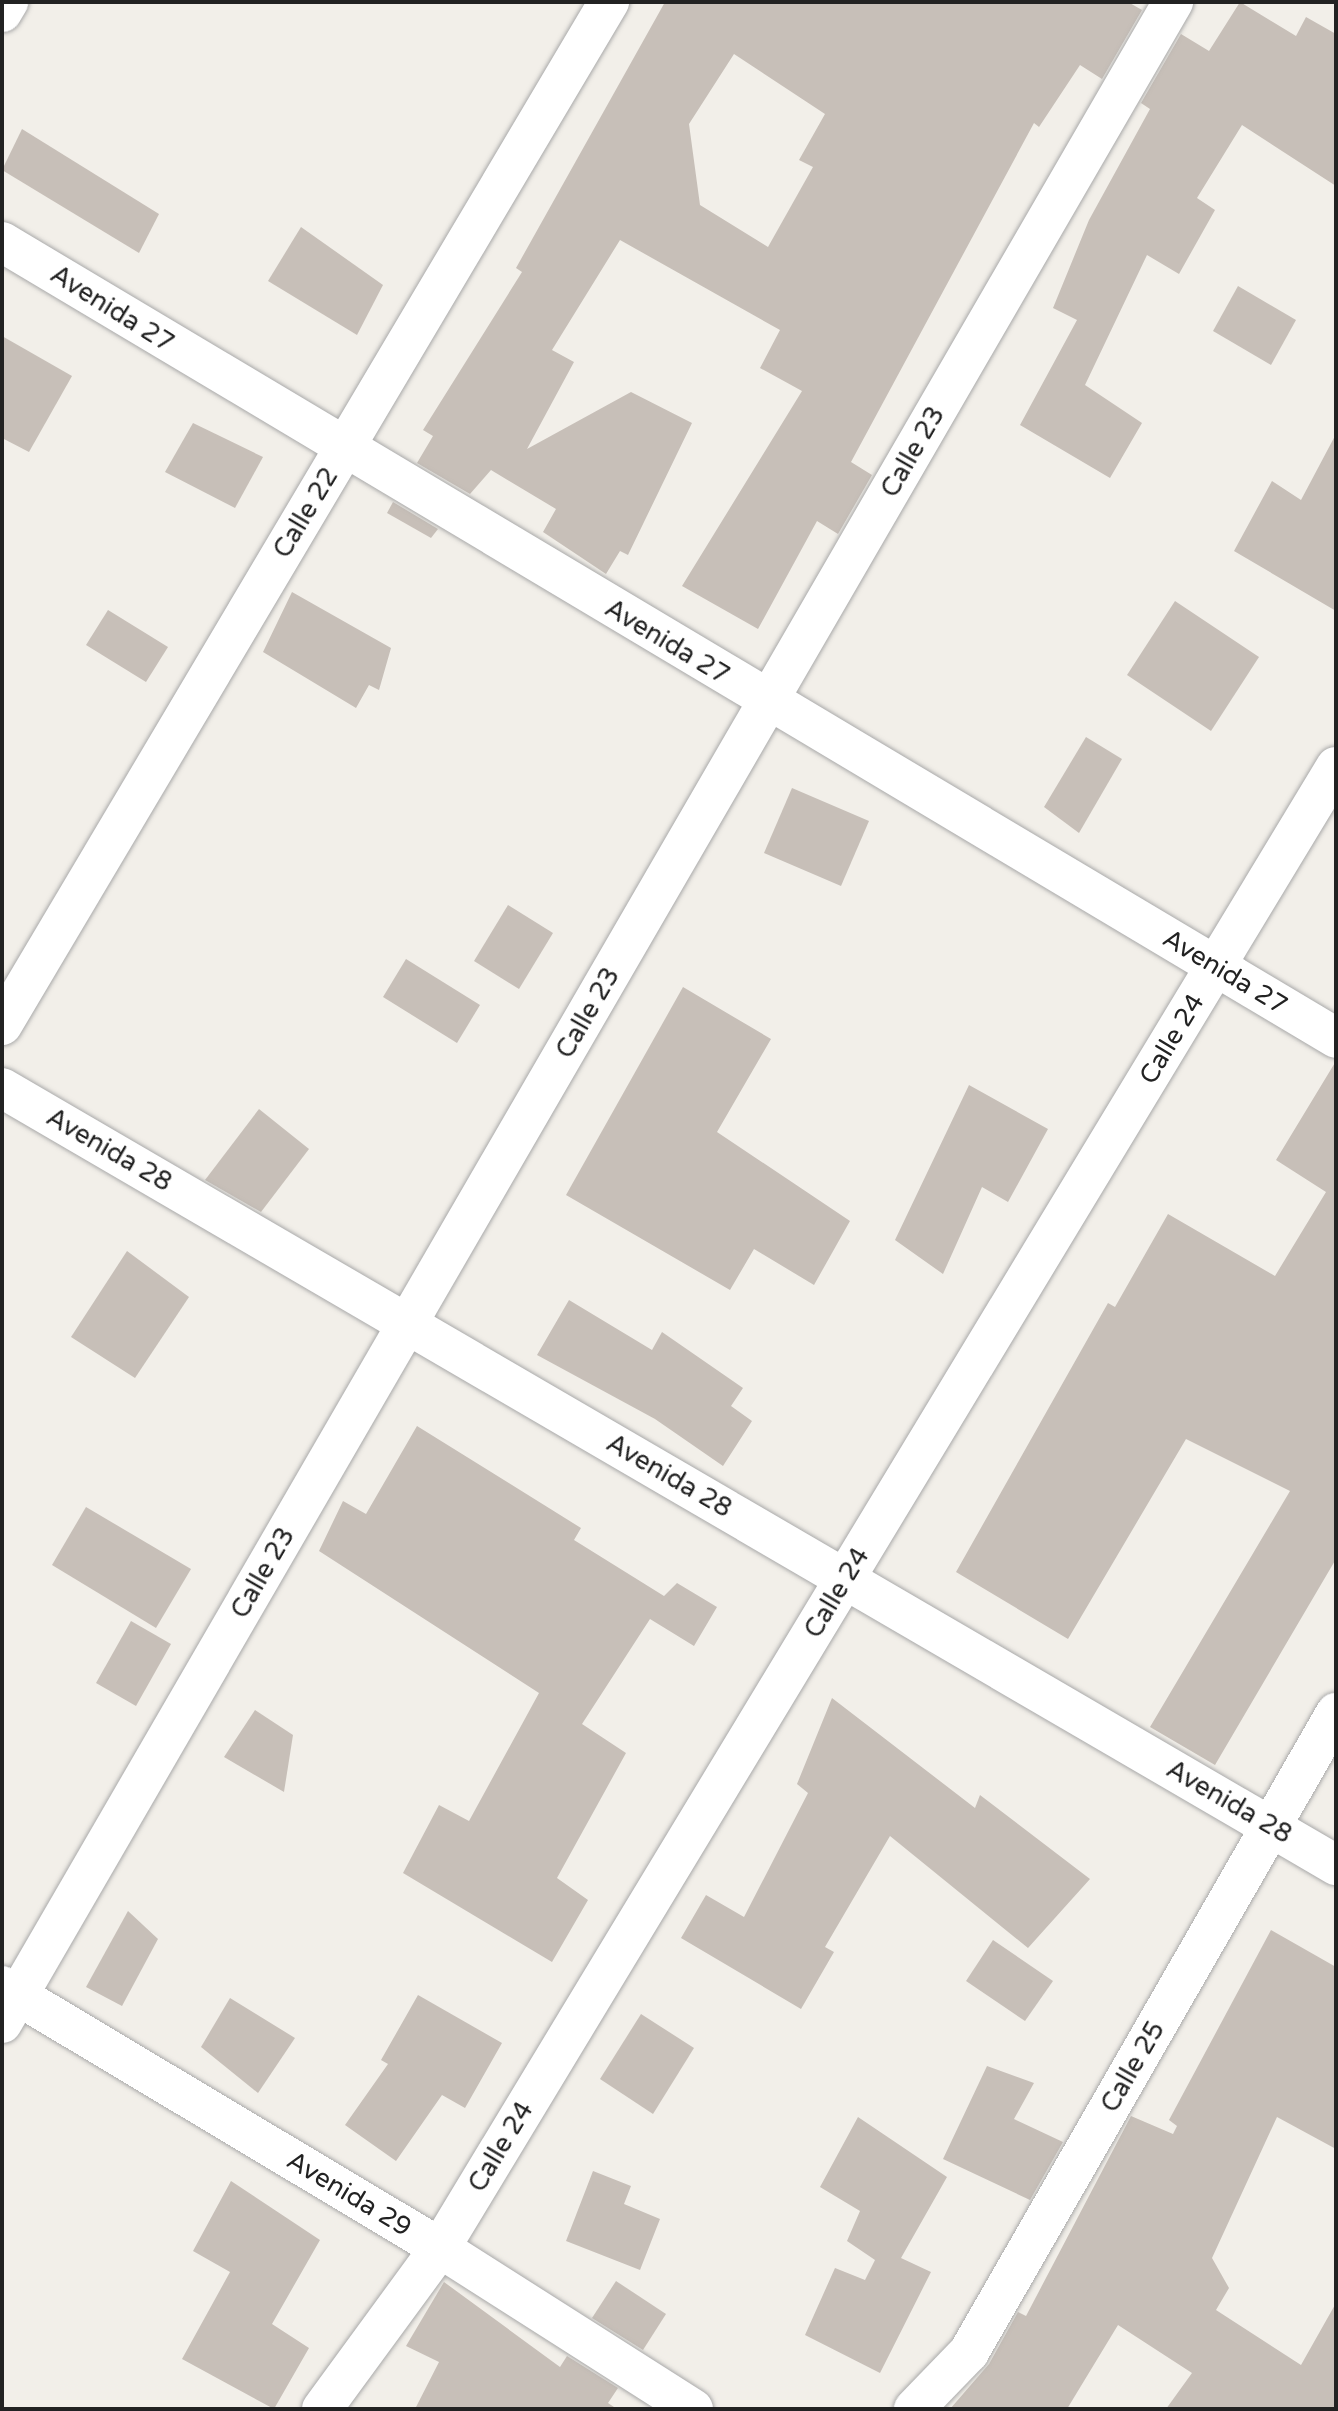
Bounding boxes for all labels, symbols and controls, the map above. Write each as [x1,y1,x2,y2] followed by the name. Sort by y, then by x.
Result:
[45,259,179,359] street label: Avenida 27
[875,401,951,503] street label: Calle 23
[267,462,345,564] street label: Calle 22
[599,593,735,691] street label: Avenida 27
[1157,923,1293,1021] street label: Avenida 27
[550,962,626,1064] street label: Calle 23
[1133,988,1211,1090] street label: Calle 24
[41,1102,177,1198] street label: Avenida 28
[601,1428,737,1524] street label: Avenida 28
[225,1522,301,1624] street label: Calle 23
[798,1542,876,1644] street label: Calle 24
[1161,1754,1297,1850] street label: Avenida 28
[1095,2016,1171,2118] street label: Calle 25
[462,2096,540,2198] street label: Calle 24
[281,2145,417,2243] street label: Avenida 29

